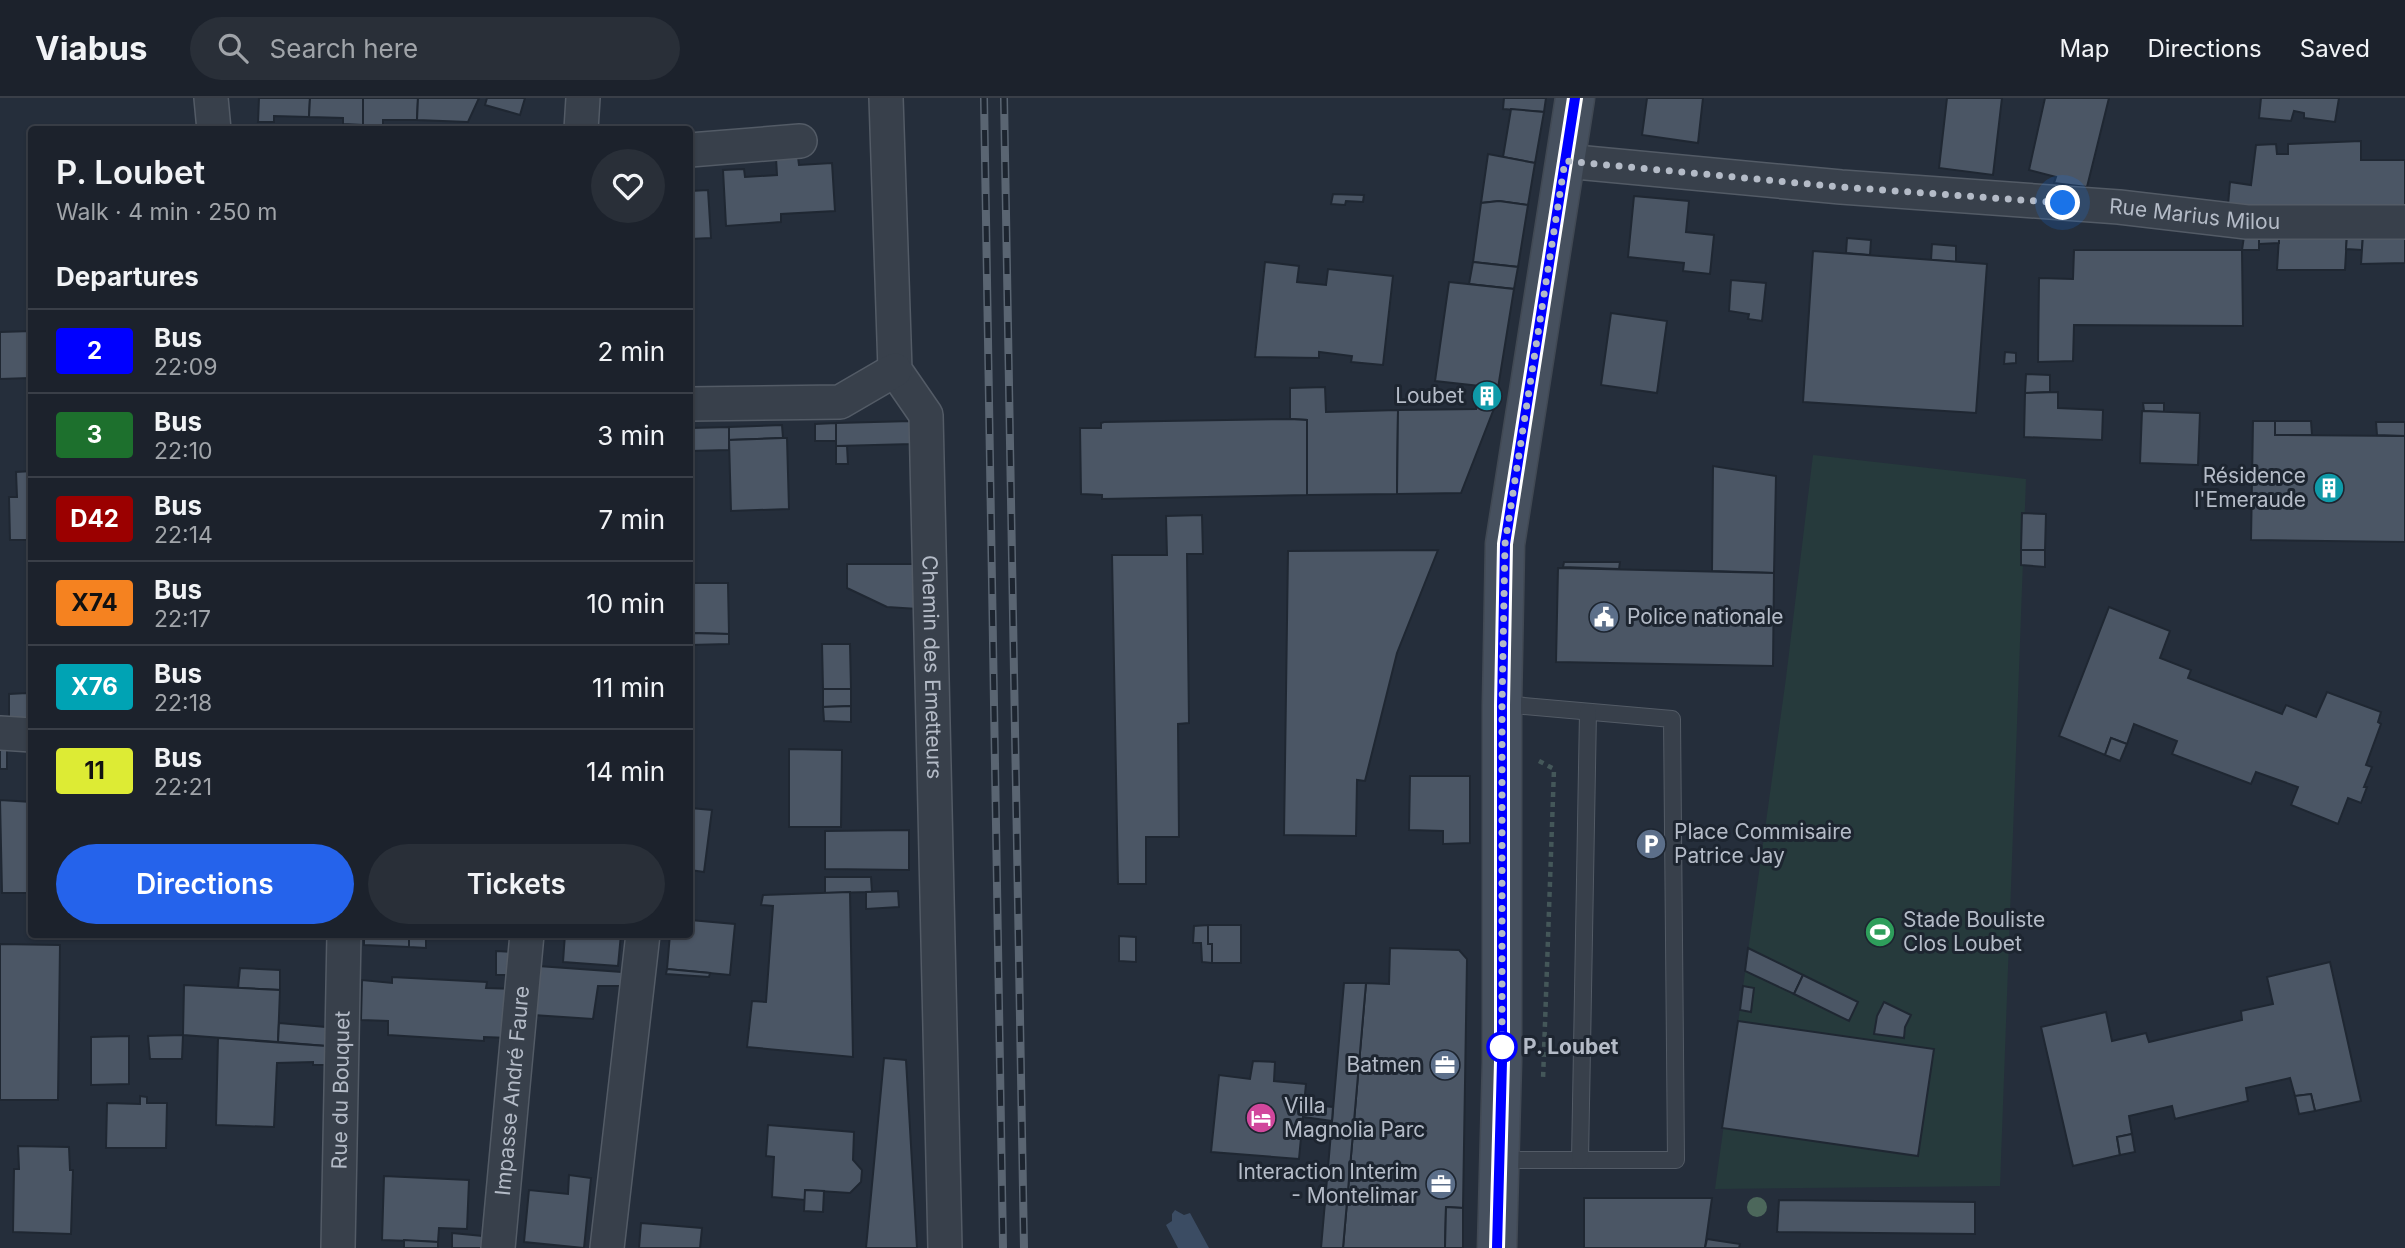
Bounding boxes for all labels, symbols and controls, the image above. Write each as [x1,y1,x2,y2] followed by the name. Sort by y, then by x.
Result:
[190,17,680,80] search box
[35,28,148,68] text: Viabus
[214,29,252,67] icon: search
[270,33,418,64] text: Search here
[2060,34,2109,63] text: Map
[2147,34,2262,63] text: Directions
[2300,34,2370,63] text: Saved
[591,149,665,223] button: heart
[56,152,205,192] text: P. Loubet
[2045,185,2080,220] your location
[2108,193,2280,234] street label: Rue Marius Milou
[56,198,278,226] text: Walk · 4 min · 250 m
[56,261,199,292] text: Departures
[154,322,202,353] text: Bus
[87,336,102,365] text: 2
[597,336,665,367] text: 2 min
[154,353,217,381] text: 22:09
[1470,379,1504,413] building icon: Loubet
[1395,383,1464,408] place label: Loubet
[154,406,202,437] text: Bus
[87,420,102,449] text: 3
[597,420,665,451] text: 3 min
[154,437,213,465] text: 22:10
[2194,463,2306,512] place label: Résidence l'Emeraude
[2312,471,2346,505] building icon: Résidence l'Emeraude
[154,490,202,521] text: Bus
[70,504,119,533] text: D42
[599,504,665,535] text: 7 min
[154,521,213,549] text: 22:14
[917,555,947,779] street label: Chemin des Emetteurs
[154,574,202,605] text: Bus
[71,588,118,617] text: X74
[586,588,665,619] text: 10 min
[1587,600,1621,634] public building icon: Police nationale
[1627,604,1784,629] place label: Police nationale
[154,605,211,633] text: 22:17
[154,658,202,689] text: Bus
[71,672,118,701] text: X76
[592,672,665,703] text: 11 min
[154,689,212,717] text: 22:18
[154,742,202,773] text: Bus
[84,756,105,785] text: 11
[586,756,665,787] text: 14 min
[154,773,212,801] text: 22:21
[1674,819,1852,868] place label: Place Commisaire Patrice Jay
[1634,827,1668,861] parking icon: Place Commisaire Patrice Jay
[56,844,354,924] button: Directions
[368,844,665,924] button: Tickets
[1903,907,2045,956] place label: Stade Bouliste Clos Loubet
[1863,915,1897,949] sports icon: Stade Bouliste Clos Loubet
[490,985,534,1197] street label: Impasse André Faure
[327,1010,355,1169] street label: Rue du Bouquet
[1487,1032,1517,1062] marker: P. Loubet
[1523,1034,1619,1059] place label: P. Loubet
[1428,1048,1462,1082] office icon: Batmen
[1347,1052,1422,1077] place label: Batmen
[1284,1093,1425,1142] place label: Villa Magnolia Parc
[1244,1101,1278,1135] hotel icon: Villa Magnolia Parc
[1238,1159,1418,1208] place label: Interaction Interim - Montelimar
[1424,1167,1458,1201] office icon: Interaction Interim - Montelimar

